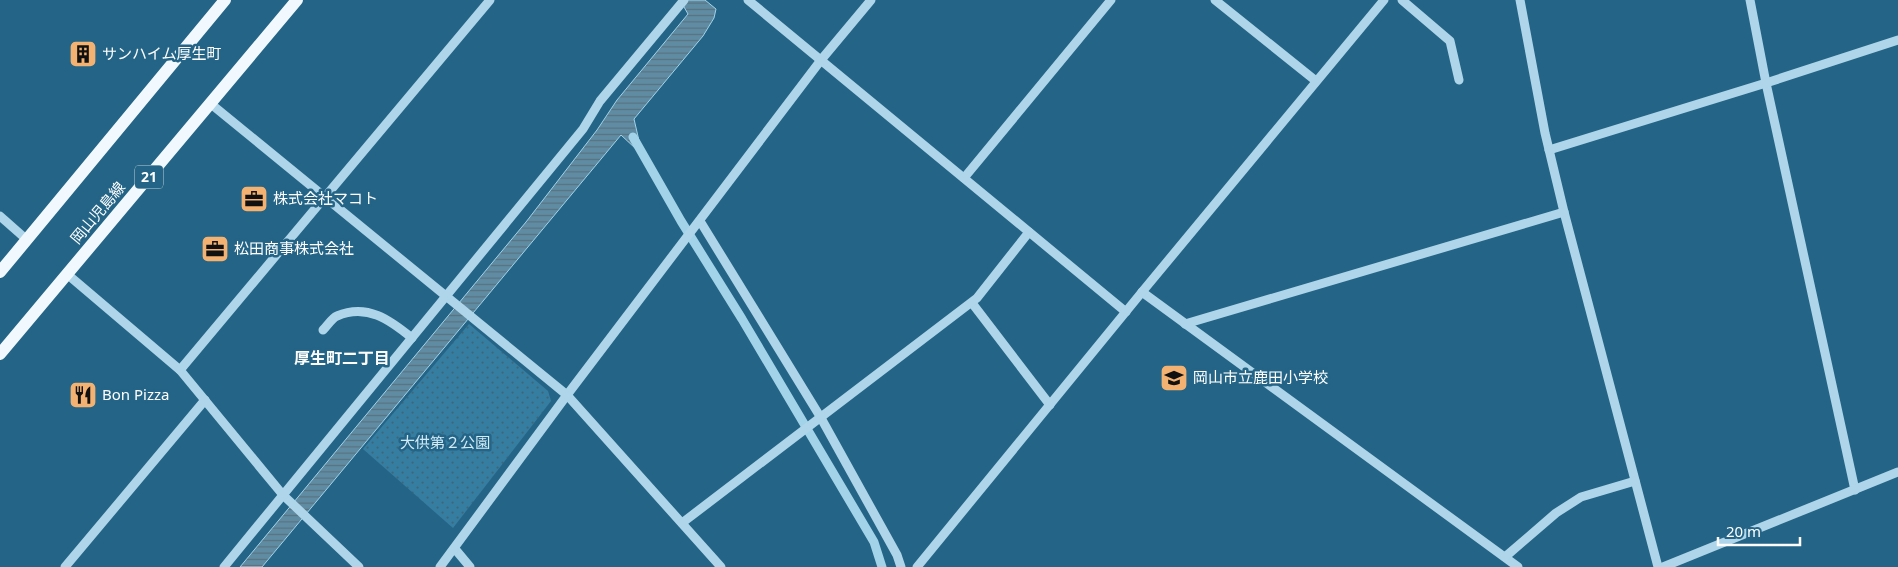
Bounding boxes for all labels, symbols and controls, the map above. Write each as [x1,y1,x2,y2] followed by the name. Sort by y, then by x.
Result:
[68,39,98,69] building icon: サンハイム厚生町
[102,43,221,63] place label: サンハイム厚生町
[135,166,163,188] road number: 21
[65,177,129,248] street label: 岡山児島線
[239,184,269,214] office icon: 株式会社マコト
[273,188,378,208] place label: 株式会社マコト
[200,234,230,264] office icon: 松田商事株式会社
[234,238,354,258] place label: 松田商事株式会社
[294,347,390,369] district label: 厚生町二丁目
[1159,363,1189,393] school or university icon: 岡山市立鹿田小学校
[1193,367,1328,387] place label: 岡山市立鹿田小学校
[68,380,98,410] restaurant icon: Bon Pizza
[102,384,169,404] place label: Bon Pizza
[400,432,490,452] park label: 大供第２公園
[1718,514,1800,546] scale bar
[1726,521,1761,541] text: 20 m

